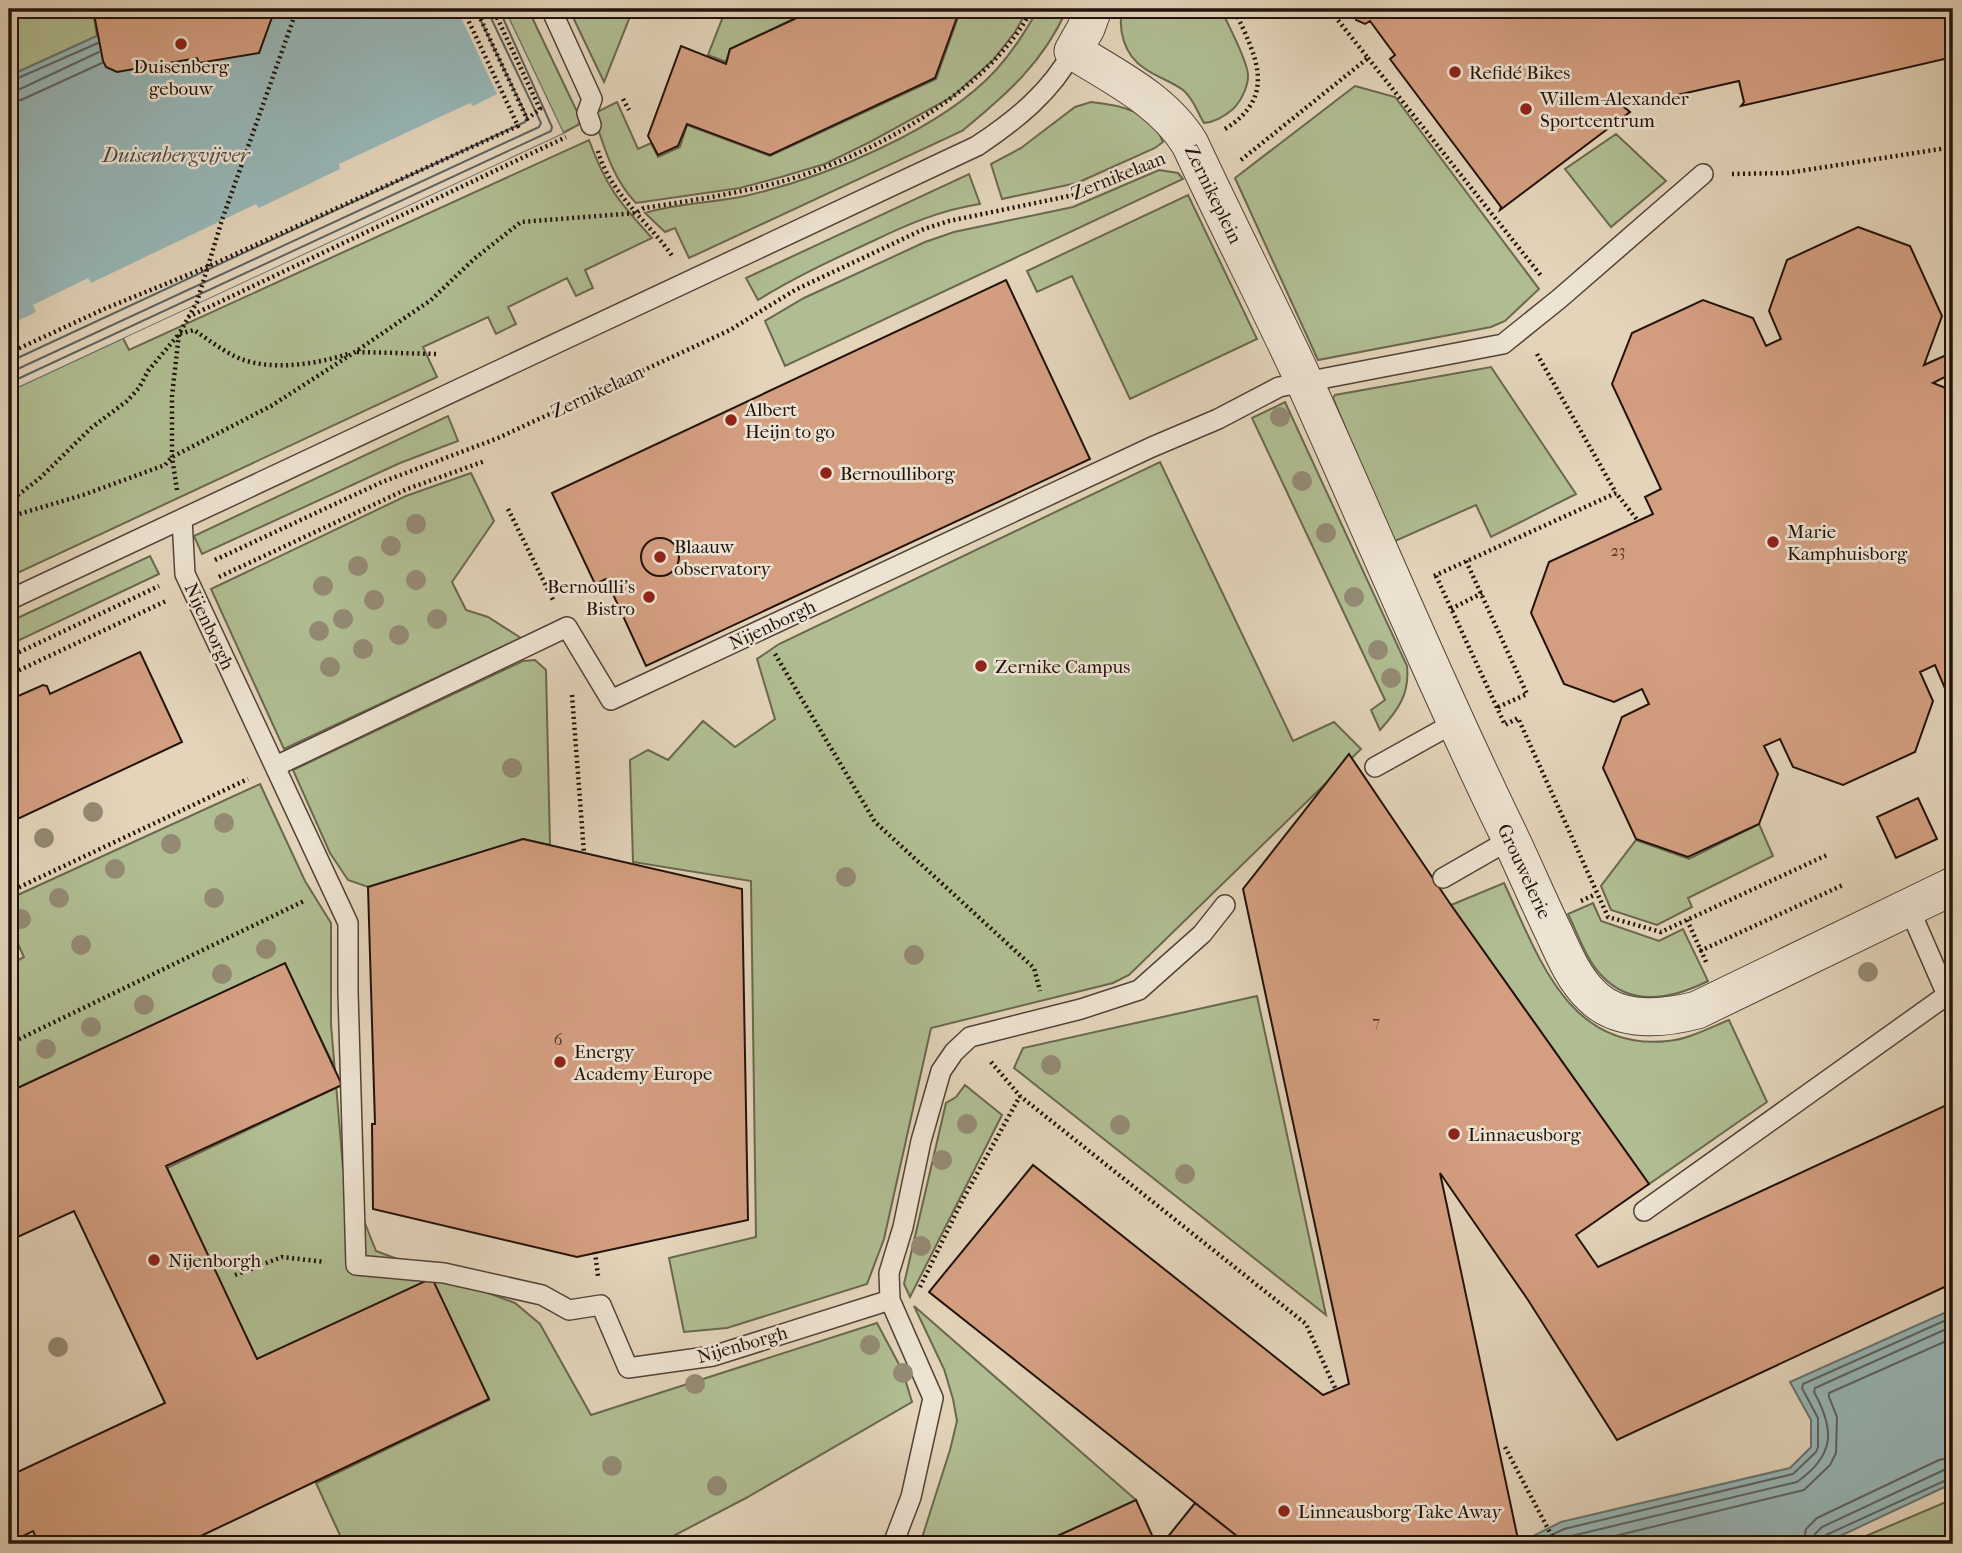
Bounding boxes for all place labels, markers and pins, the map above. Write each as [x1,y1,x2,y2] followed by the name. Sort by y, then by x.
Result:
[173,36,189,52] marker: Duisenberg gebouw
[133,56,230,100] place label: Duisenberg gebouw
[1469,62,1570,84] place label: Refidé Bikes
[1447,64,1463,80] marker: Refidé Bikes
[1539,88,1690,132] place label: Willem-Alexander Sportcentrum
[1518,101,1534,117] marker: Willem-Alexander Sportcentrum
[744,399,835,443] place label: Albert Heijn to go
[723,412,739,428] marker: Albert Heijn to go
[840,463,955,485] place label: Bernoulliborg
[818,465,834,481] marker: Bernoulliborg
[1787,521,1908,565] place label: Marie Kamphuisborg
[1765,534,1781,550] marker: Marie Kamphuisborg
[674,536,771,580] place label: Blaauw observatory
[652,549,668,565] marker: Blaauw observatory
[547,576,635,620] place label: Bernoulli's Bistro
[641,589,657,605] marker: Bernoulli's Bistro
[995,656,1130,678] place label: Zernike Campus
[973,658,989,674] marker: Zernike Campus
[573,1041,712,1085] place label: Energy Academy Europe
[552,1054,568,1070] marker: Energy Academy Europe
[1468,1124,1581,1146] place label: Linnaeusborg
[1446,1126,1462,1142] marker: Linnaeusborg
[168,1250,262,1272] place label: Nijenborgh
[146,1252,162,1268] marker: Nijenborgh
[1298,1501,1503,1523] place label: Linneausborg Take Away
[1276,1503,1292,1519] marker: Linneausborg Take Away

